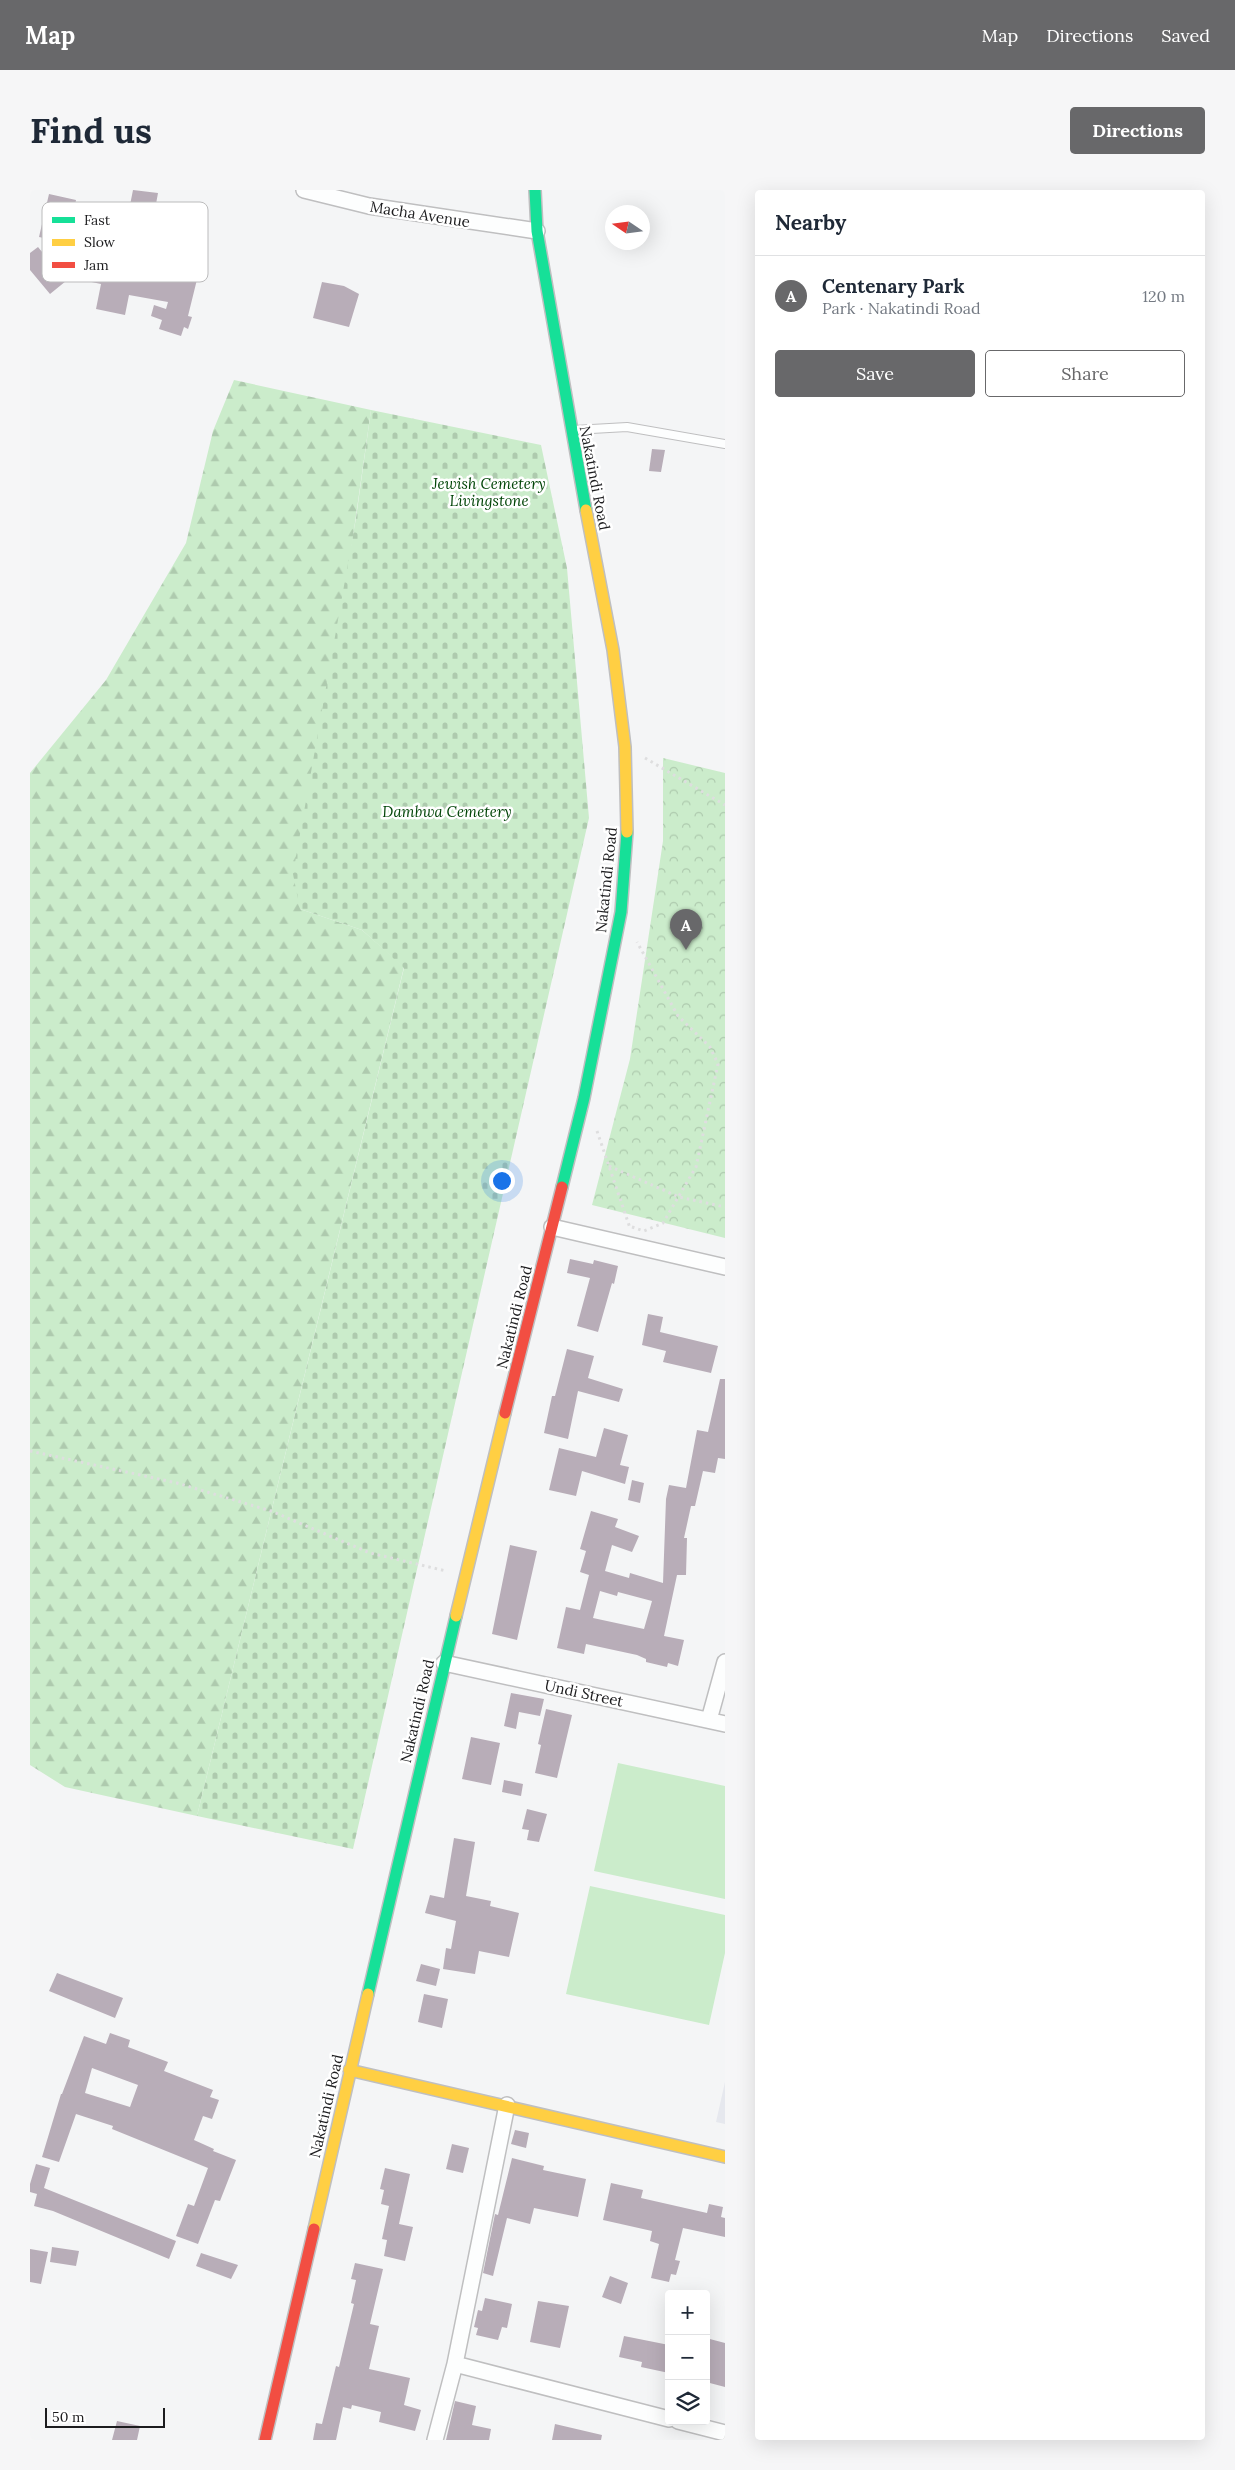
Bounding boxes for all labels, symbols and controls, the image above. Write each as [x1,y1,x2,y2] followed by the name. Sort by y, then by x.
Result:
[25,20,75,51] text: Map
[982,24,1018,47] text: Map
[1046,24,1133,47] text: Directions
[1161,24,1210,47] text: Saved
[1070,107,1205,154] button: Directions
[30,108,152,153] text: Find us
[369,197,471,231] street label: Macha Avenue
[42,202,208,282] legend
[605,205,650,250] north arrow
[775,209,846,236] text: Nearby
[84,211,111,229] text: Fast
[84,233,116,251] text: Slow
[83,256,109,274] text: Jam
[822,274,964,298] text: Centenary Park
[786,286,796,306] text: A
[1142,286,1185,306] text: 120 m
[822,298,981,318] text: Park · Nakatindi Road
[775,350,975,397] button: Save
[985,350,1185,397] button: Share
[576,424,614,532] street label: Nakatindi Road
[431,474,546,510] park label: Jewish Cemetery Livingstone
[382,802,512,821] park label: Dambwa Cemetery
[591,826,621,934] street label: Nakatindi Road
[670,909,702,950] pin: A
[489,1168,515,1194] your location
[492,1263,536,1371] street label: Nakatindi Road
[396,1657,438,1765] street label: Nakatindi Road
[543,1675,625,1711] street label: Undi Street
[305,2052,347,2160] street label: Nakatindi Road
[665,2290,710,2425] map controls
[665,2290,710,2335] button: +
[665,2335,710,2380] button: −
[665,2380,710,2425] button: layers
[45,2405,165,2428] scale bar
[52,2408,85,2426] text: 50 m

